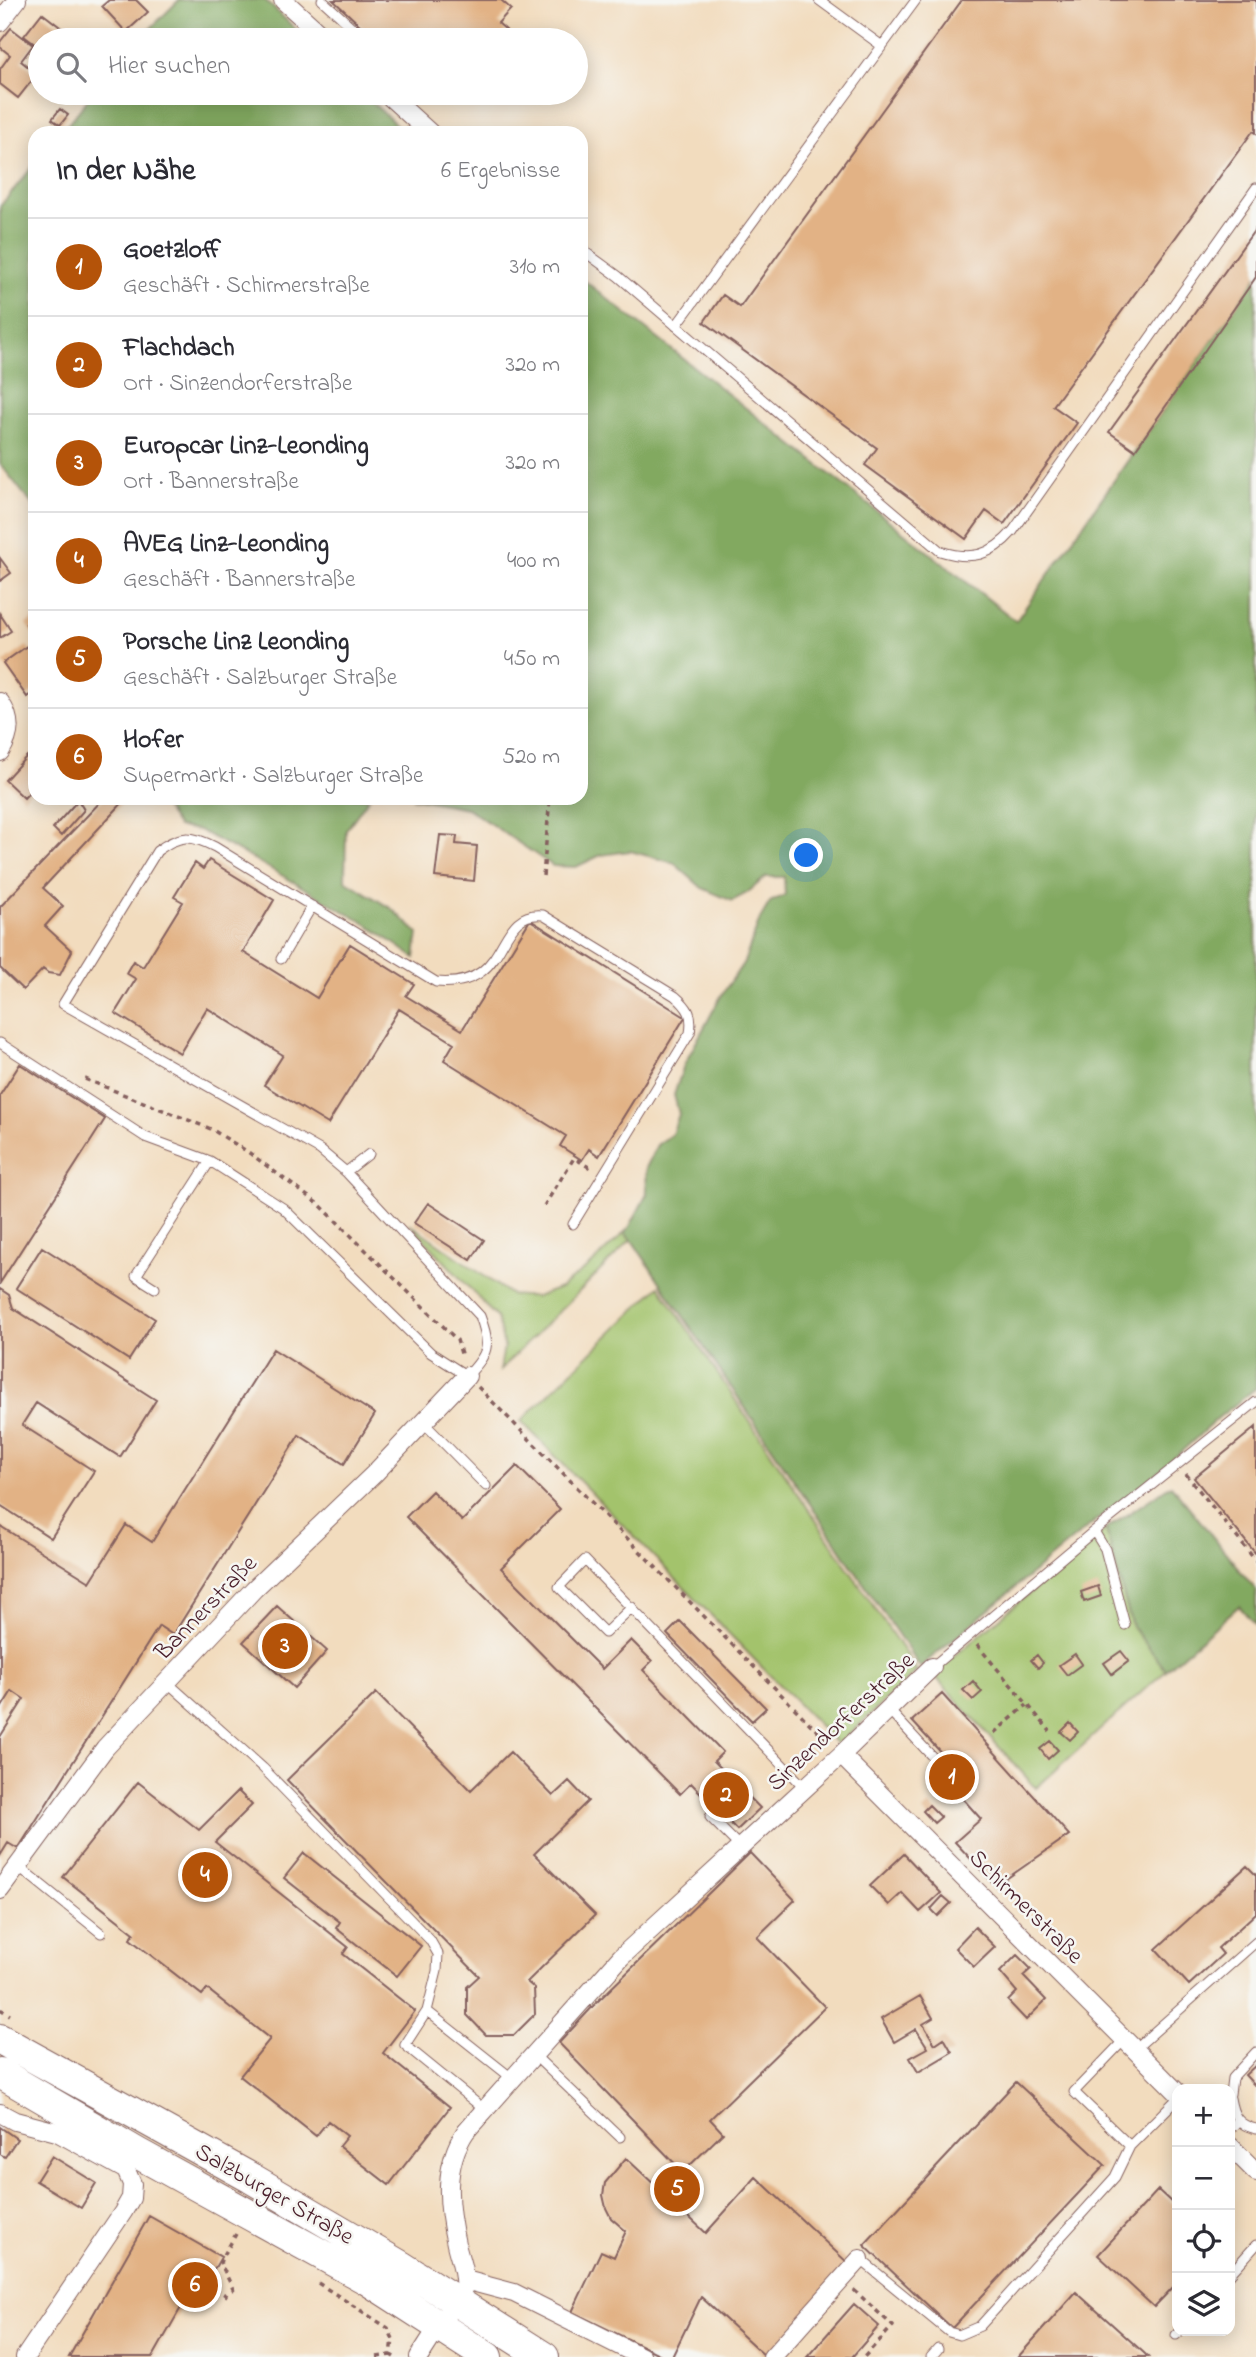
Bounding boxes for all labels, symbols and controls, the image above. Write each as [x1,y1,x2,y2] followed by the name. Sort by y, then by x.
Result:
[28,28,588,105] search box
[52,48,90,86] icon: search
[108,48,230,86] text: Hier suchen
[56,150,196,194] text: In der Nähe
[441,155,560,188] text: 6 Ergebnisse
[123,232,221,270] text: Goetzloff
[75,251,83,284] text: 1
[510,251,560,284] text: 310 m
[123,270,370,303] text: Geschäft · Schirmerstraße
[123,330,235,368] text: Flachdach
[73,349,85,382] text: 2
[506,349,560,382] text: 320 m
[123,368,352,401] text: Ort · Sinzendorferstraße
[123,428,369,466] text: Europcar Linz-Leonding
[74,447,84,480] text: 3
[506,447,560,480] text: 320 m
[123,466,299,499] text: Ort · Bannerstraße
[123,526,329,564] text: AVEG Linz-Leonding
[74,545,84,578] text: 4
[507,545,560,578] text: 400 m
[123,564,355,597] text: Geschäft · Bannerstraße
[123,624,349,662] text: Porsche Linz Leonding
[72,643,86,676] text: 5
[504,643,560,676] text: 450 m
[123,662,397,695] text: Geschäft · Salzburger Straße
[123,722,183,760] text: Hofer
[74,741,84,774] text: 6
[502,741,560,774] text: 520 m
[123,760,423,793] text: Supermarkt · Salzburger Straße
[789,838,823,872] your location
[147,1548,266,1670] street label: Bannerstraße
[262,1620,308,1672] pin: 3
[760,1645,924,1801] street label: Sinzendorferstraße
[929,1751,975,1803] pin: 1
[703,1769,749,1821] pin: 2
[960,1842,1091,1973] street label: Schirmerstraße
[182,1849,228,1901] pin: 4
[1172,2084,1235,2336] map controls
[1172,2084,1235,2147] button: +
[188,2135,360,2255] street label: Salzburger Straße
[1172,2147,1235,2210] button: −
[654,2163,700,2215] pin: 5
[1172,2210,1235,2273] button: locate
[172,2259,218,2311] pin: 6
[1172,2273,1235,2336] button: layers

